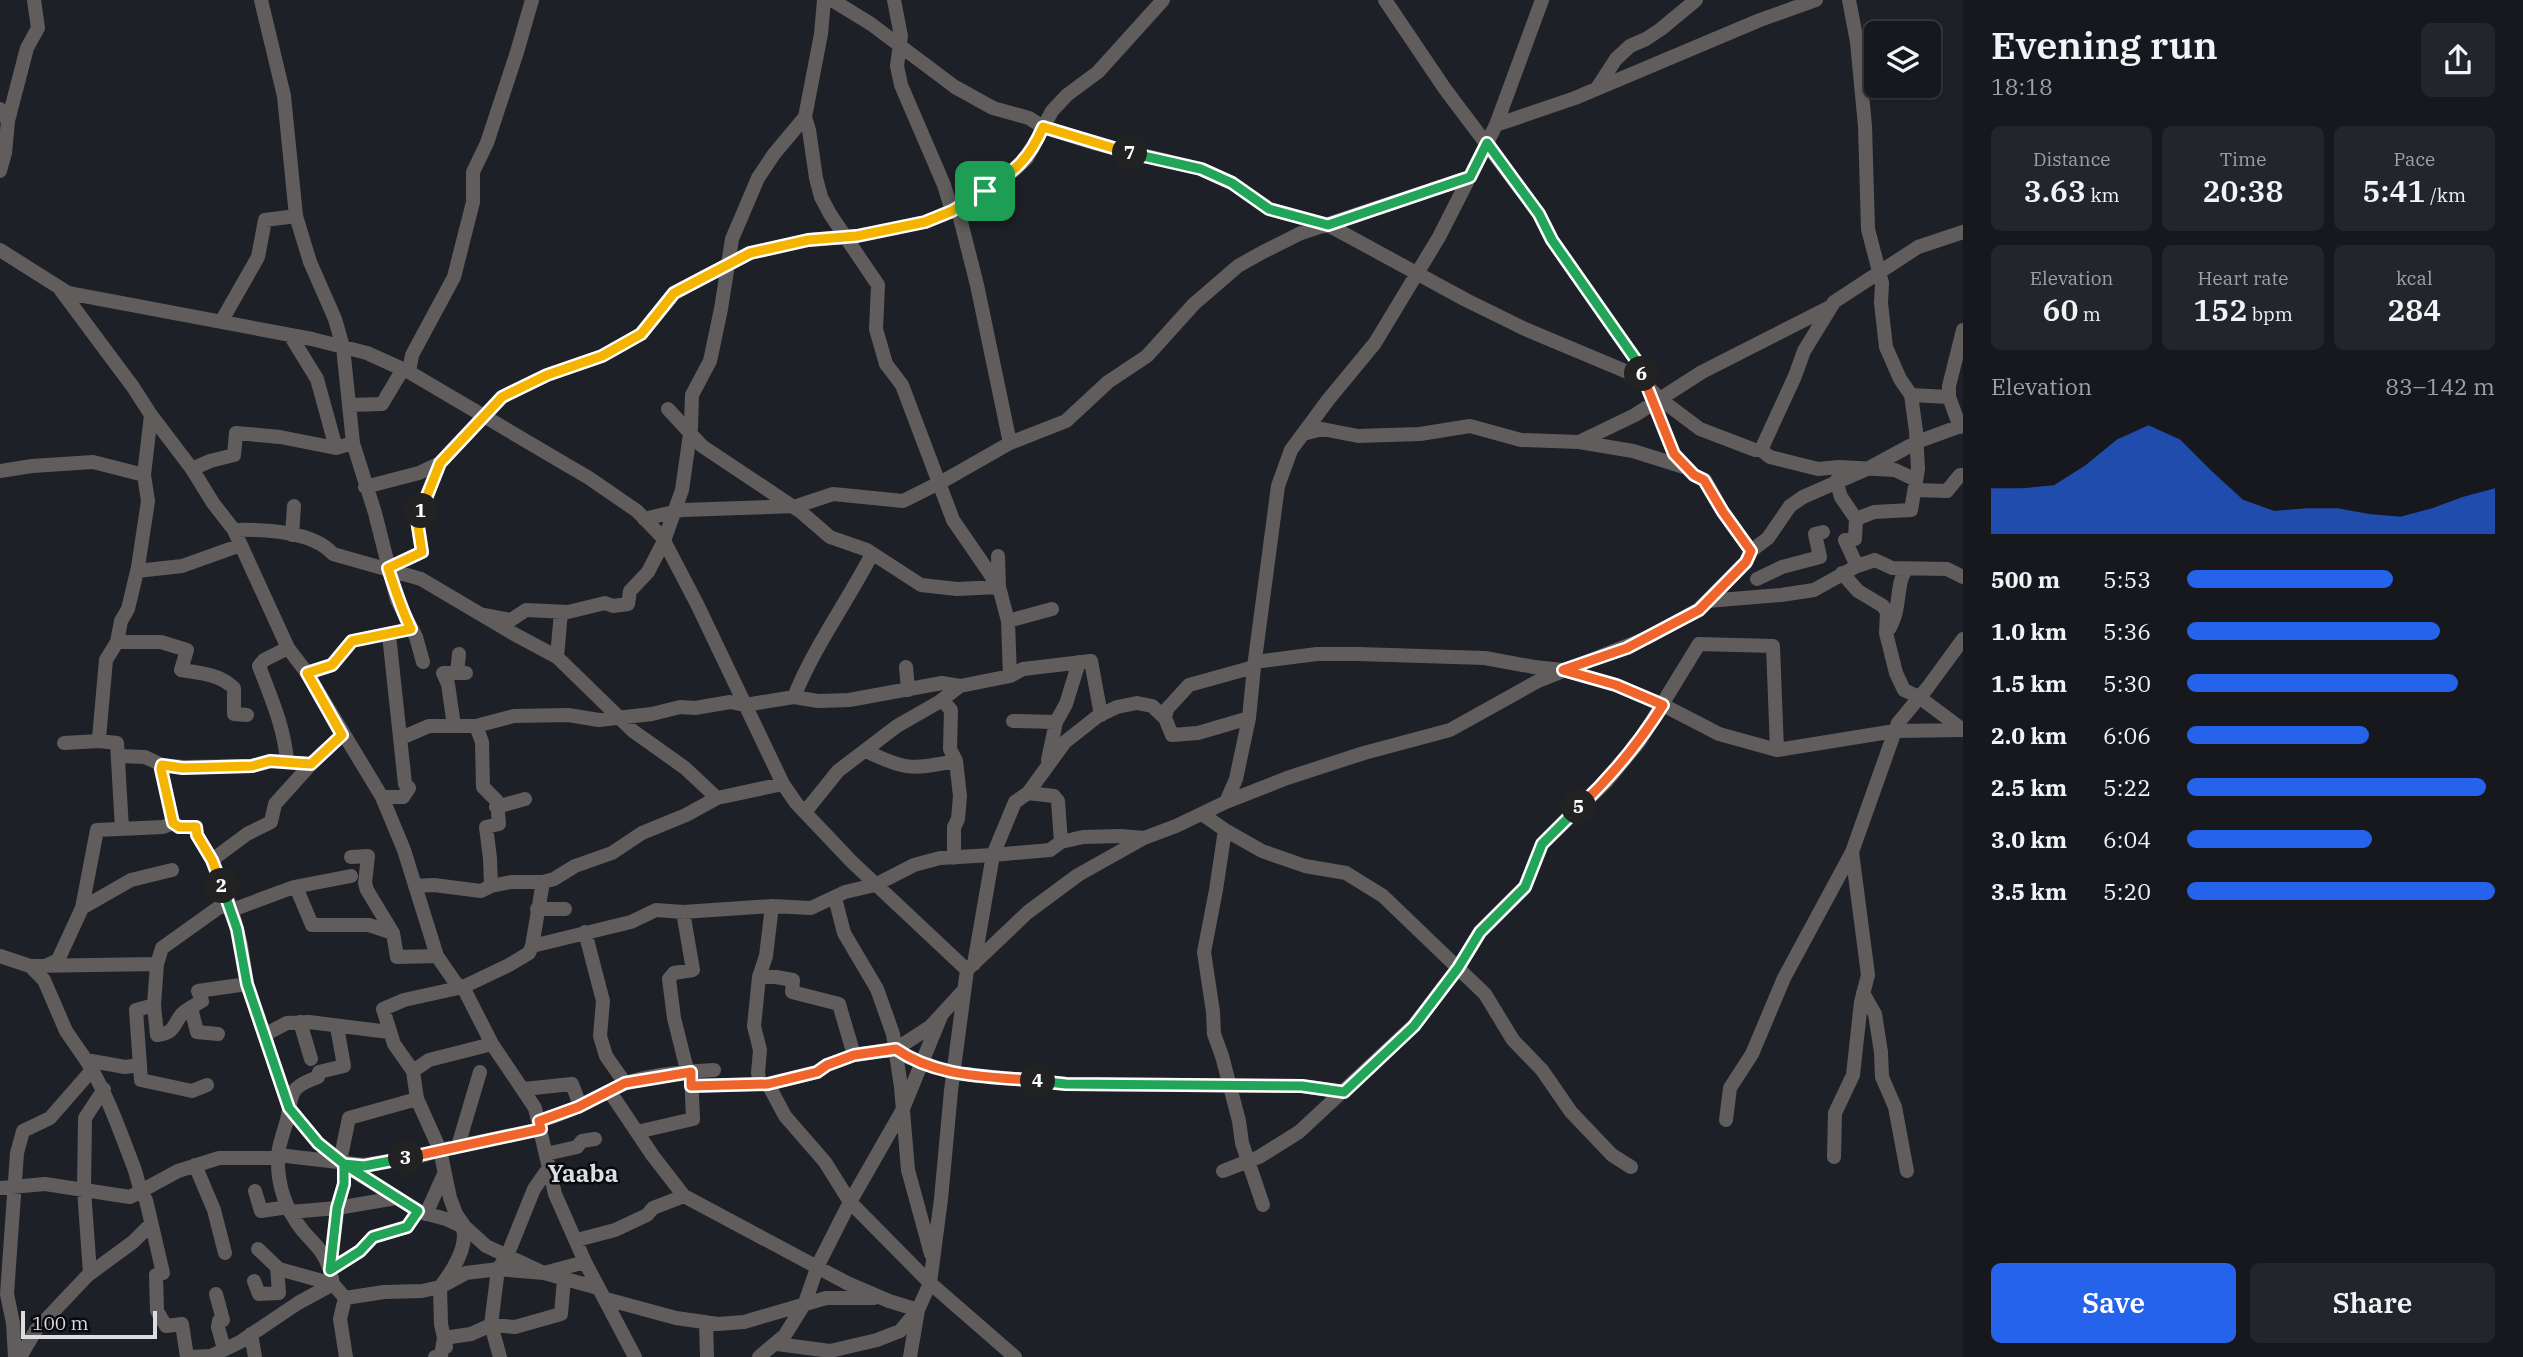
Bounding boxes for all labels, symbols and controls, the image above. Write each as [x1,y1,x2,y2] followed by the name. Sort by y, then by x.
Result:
[1991,20,2218,69] text: Evening run
[1864,21,1941,98] map controls
[1864,21,1941,98] button: layers
[2421,23,2495,97] button: share
[1991,71,2053,101] text: 18:18
[1112,136,1148,170] pin: 7
[1124,140,1135,164] text: 7
[2033,147,2110,171] text: Distance
[2220,147,2266,171] text: Time
[2393,147,2435,171] text: Pace
[955,161,1015,221] pin
[2024,171,2086,210] text: 3.63
[2203,171,2283,210] text: 20:38
[2363,171,2426,210] text: 5:41
[966,172,1004,210] icon: arrive
[2086,183,2120,207] text: km
[2426,183,2466,207] text: /km
[2030,266,2114,290] text: Elevation
[2198,266,2288,290] text: Heart rate
[2396,266,2433,290] text: kcal
[2042,290,2078,329] text: 60
[2193,290,2247,329] text: 152
[2387,290,2441,329] text: 284
[2078,302,2101,326] text: m
[2247,302,2293,326] text: bpm
[1624,356,1660,392] pin: 6
[1636,361,1647,385] text: 6
[1991,371,2092,401] text: Elevation
[2385,371,2495,401] text: 83–142 m
[404,494,438,528] pin: 1
[415,498,426,522] text: 1
[1991,564,2060,594] text: 500 m
[2103,564,2151,594] text: 5:53
[1991,616,2067,646] text: 1.0 km
[2103,616,2151,646] text: 5:36
[1991,668,2067,698] text: 1.5 km
[2103,668,2151,698] text: 5:30
[1991,720,2067,750] text: 2.0 km
[2103,720,2151,750] text: 6:06
[1991,772,2067,802] text: 2.5 km
[2103,772,2151,802] text: 5:22
[1562,790,1596,824] pin: 5
[1573,794,1584,818] text: 5
[1991,824,2067,854] text: 3.0 km
[2103,824,2151,854] text: 6:04
[204,868,240,903] pin: 2
[216,873,227,897] text: 2
[1991,876,2067,906] text: 3.5 km
[2103,876,2151,906] text: 5:20
[1020,1064,1056,1098] pin: 4
[1032,1068,1043,1092] text: 4
[388,1140,424,1176] pin: 3
[400,1145,411,1169] text: 3
[548,1157,619,1189] district label: Yaaba
[1991,1263,2236,1343] button: Save
[2250,1263,2495,1343] button: Share
[21,1308,158,1340] scale bar
[32,1311,89,1335] text: 100 m

